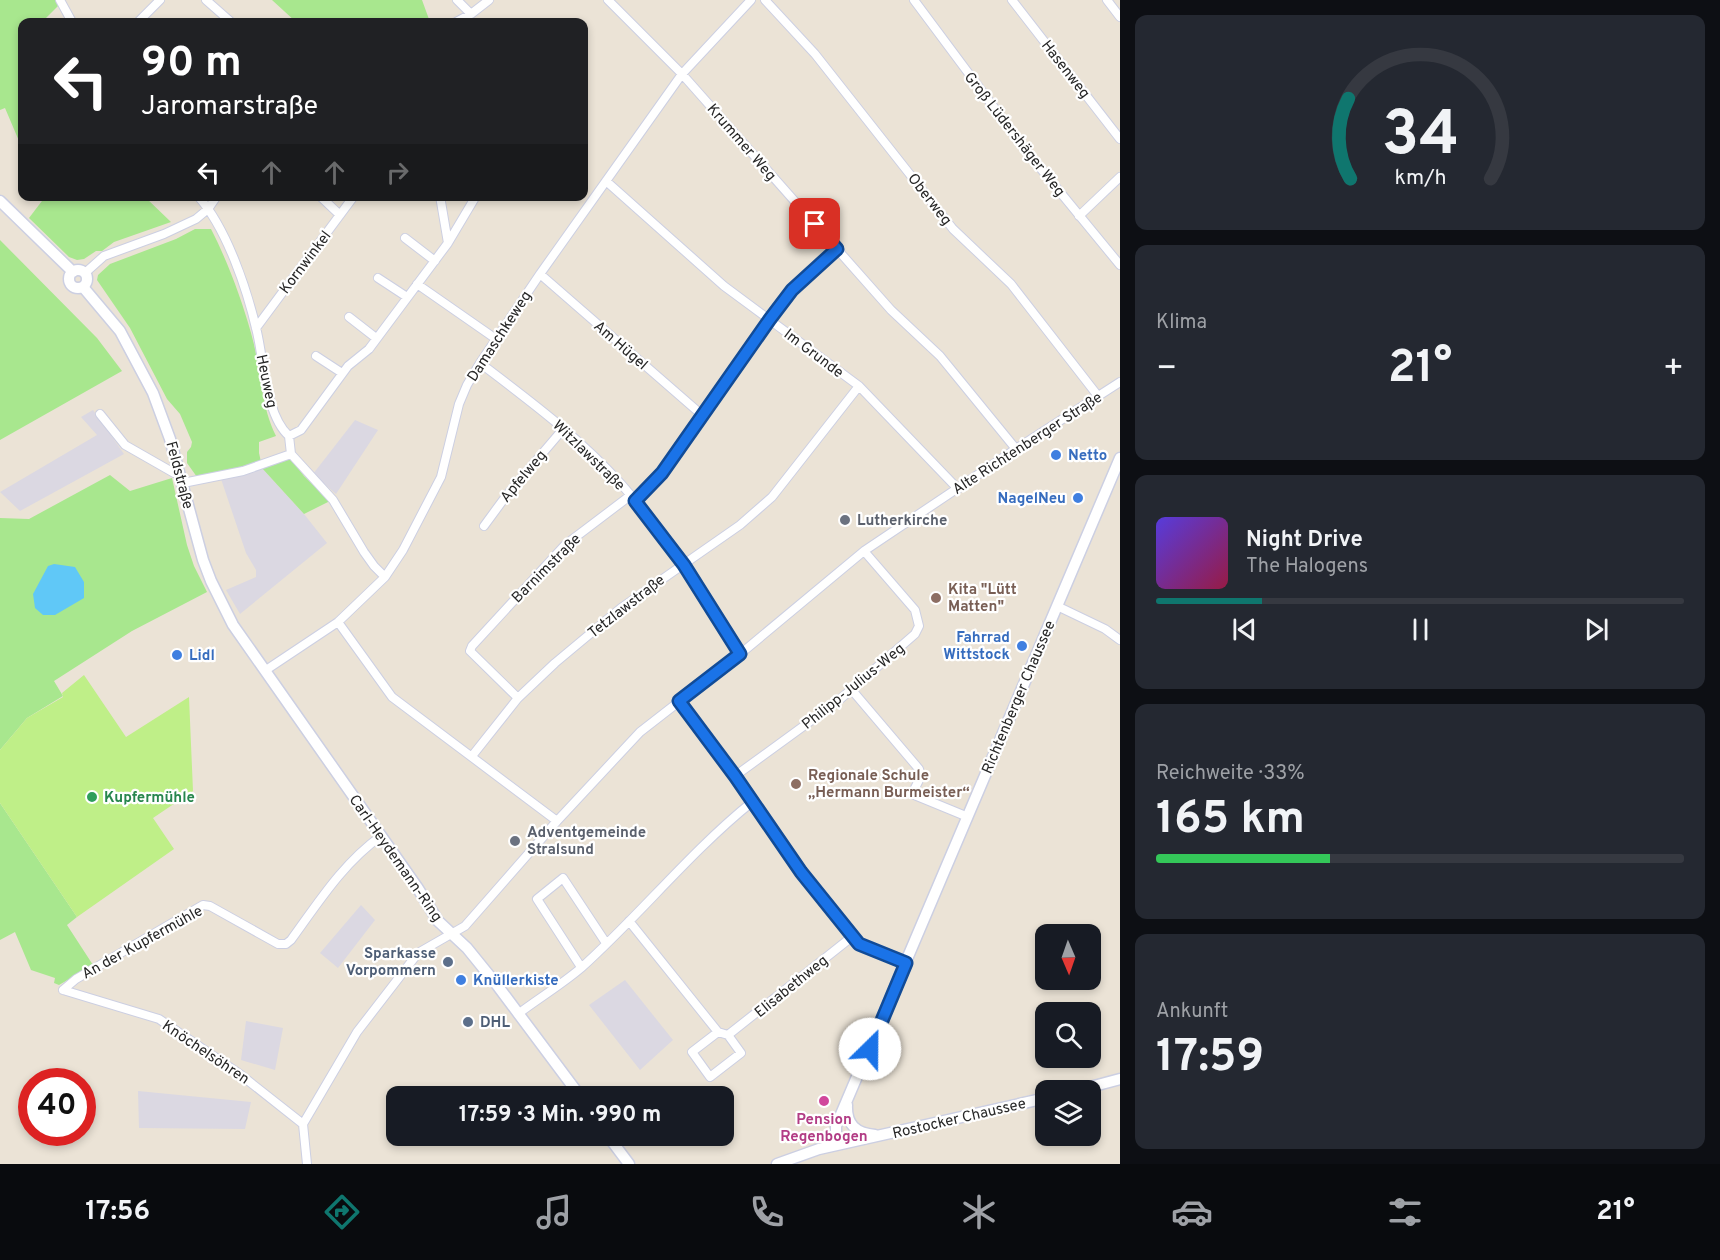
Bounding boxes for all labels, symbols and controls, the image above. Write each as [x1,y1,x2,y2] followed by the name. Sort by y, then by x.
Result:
[1036,37,1093,103] street label: Hasenweg
[141,38,242,91] text: 90 m
[42,42,120,120] icon: left
[959,69,1069,201] street label: Groß Lüdershäger Weg
[141,90,318,124] text: Jaromarstraße
[1381,99,1459,178] text: 34
[702,100,780,186] street label: Krummer Weg
[192,156,225,189] icon: left
[255,156,288,189] icon: ahead
[318,156,351,189] icon: ahead
[381,156,414,189] icon: right
[1394,166,1446,193] text: km/h
[903,170,955,230] street label: Oberweg
[789,198,840,249] pin
[798,207,831,240] icon: arrive
[276,227,336,298] street label: Kornwinkel
[464,288,537,386] street label: Damaschkeweg
[1156,310,1207,336] text: Klima
[589,317,651,375] street label: Am Hügel
[779,325,847,383] street label: Im Grunde
[1388,341,1452,398] text: 21°
[1156,349,1177,391] text: −
[1663,349,1684,391] text: +
[251,353,280,410] street label: Heuweg
[949,389,1106,500] street label: Alte Richtenberger Straße
[548,417,628,495] street label: Witzlawstraße
[160,439,197,511] street label: Feldstraße
[497,447,552,507] street label: Apfelweg
[1068,447,1107,466] place label: Netto
[1049,448,1063,462] marker: Netto
[998,490,1066,509] place label: NagelNeu
[1071,491,1085,505] marker: NagelNeu
[857,512,947,531] place label: Lutherkirche
[838,513,852,527] marker: Lutherkirche
[1246,527,1363,554] text: Night Drive
[508,530,586,608] street label: Barnimstraße
[1246,554,1368,580] text: The Halogens
[585,571,669,643] street label: Tetzlawstraße
[948,581,1017,617] place label: Kita "Lütt Matten"
[929,591,943,605] marker: Kita "Lütt Matten"
[1228,613,1261,646] icon: previous
[1404,613,1437,646] icon: pause
[1580,613,1613,646] icon: next
[978,618,1060,777] street label: Richtenberger Chaussee
[943,629,1010,665] place label: Fahrrad Wittstock
[1015,639,1029,653] marker: Fahrrad Wittstock
[799,640,909,734] street label: Philipp-Julius-Weg
[189,647,215,666] place label: Lidl
[170,648,184,662] marker: Lidl
[1156,761,1305,787] text: Reichweite · 33%
[808,767,970,803] place label: Regionale Schule „Hermann Burmeister“
[789,777,803,791] marker: Regionale Schule „Hermann Burmeister“
[104,789,195,808] place label: Kupfermühle
[85,790,99,804] marker: Kupfermühle
[344,792,446,926] street label: Carl-Heydemann-Ring
[1156,792,1305,849] text: 165 km
[527,824,646,860] place label: Adventgemeinde Stralsund
[508,834,522,848] marker: Adventgemeinde Stralsund
[79,902,206,984] street label: An der Kupfermühle
[1035,924,1101,990] north arrow
[1035,924,1101,1146] map controls
[346,945,436,981] place label: Sparkasse Vorpommern
[751,952,833,1023] street label: Elisabethweg
[441,955,455,969] marker: Sparkasse Vorpommern
[473,972,559,991] place label: Knüllerkiste
[454,973,468,987] marker: Knüllerkiste
[1156,999,1228,1025] text: Ankunft
[1035,1002,1101,1068] button: search
[480,1014,510,1033] place label: DHL
[461,1015,475,1029] marker: DHL
[158,1017,253,1089] street label: Knöchelsöhren
[838,1017,902,1081] position arrow
[1156,1030,1264,1087] text: 17:59
[18,1068,96,1146] speed limit sign: 40
[1035,1080,1101,1146] button: layers
[817,1094,831,1108] marker: Pension Regenbogen
[891,1095,1028,1144] street label: Rostocker Chaussee
[459,1102,661,1129] text: 17:59 · 3 Min. · 990 m
[780,1111,868,1147] place label: Pension Regenbogen
[321,1191,363,1233] icon: directions
[533,1191,575,1233] icon: music
[746,1191,788,1233] icon: phone
[958,1191,1000,1233] icon: climate
[1171,1191,1213,1233] icon: car
[1384,1191,1426,1233] icon: filters
[85,1195,150,1229] text: 17:56
[1596,1195,1635,1229] text: 21°

